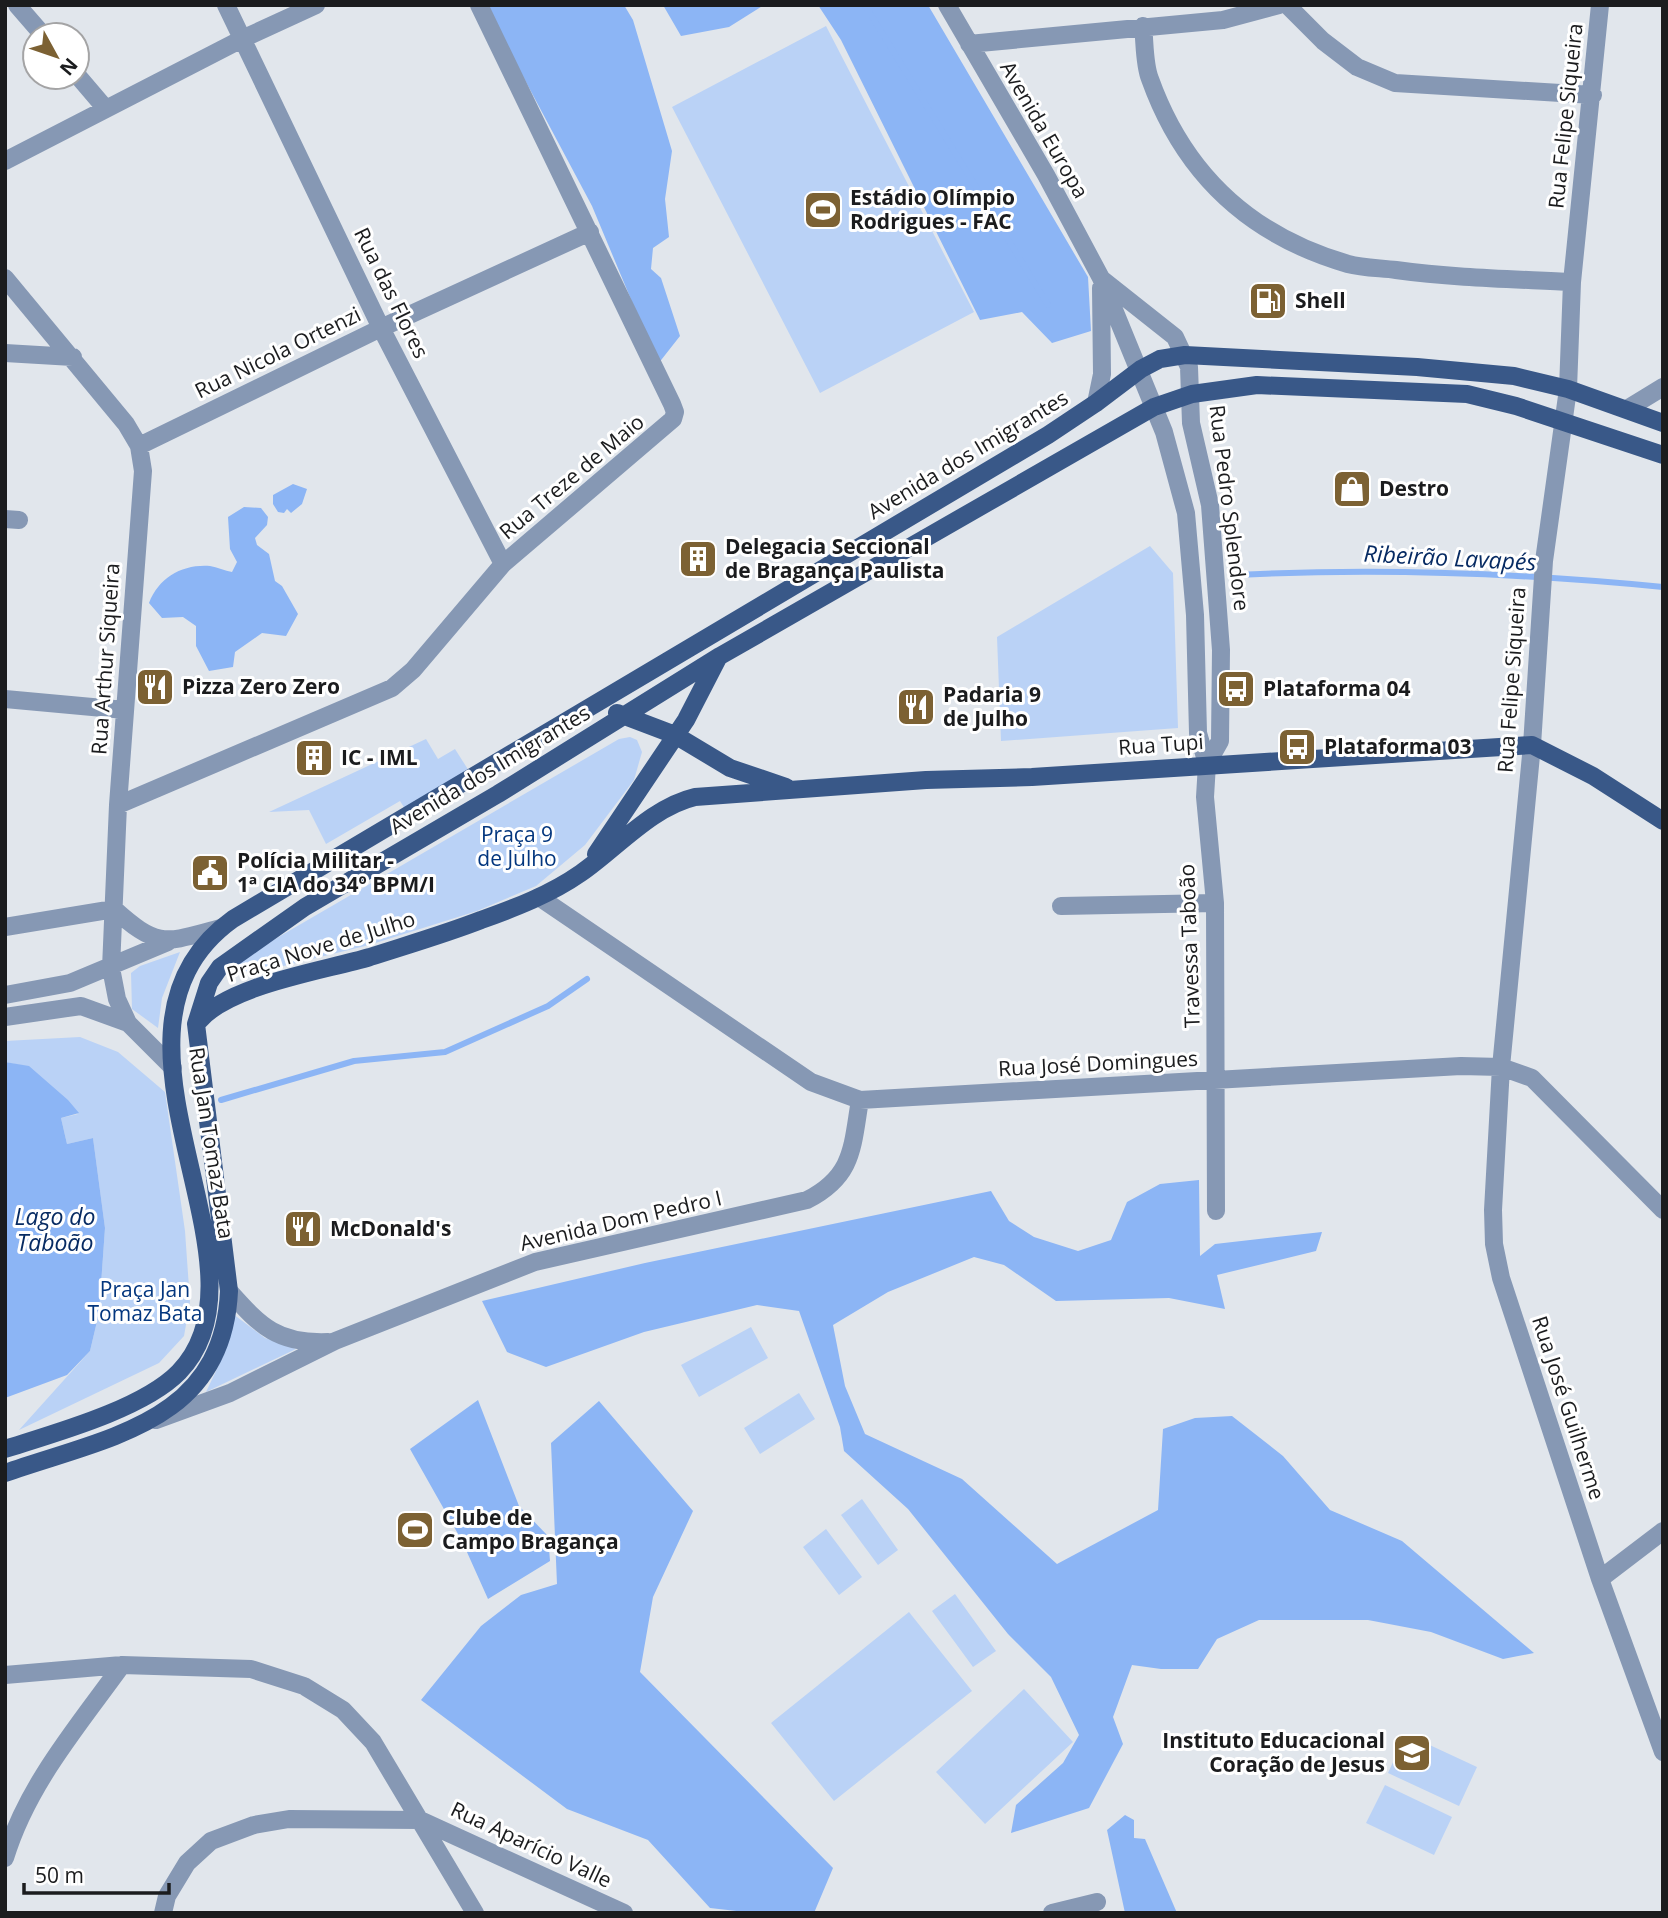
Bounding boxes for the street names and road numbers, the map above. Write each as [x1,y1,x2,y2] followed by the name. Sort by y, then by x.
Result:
[1541,22,1589,210] street label: Rua Felipe Siqueira
[994,56,1095,203] street label: Avenida Europa
[348,223,436,363] street label: Rua das Flores
[190,300,365,404] street label: Rua Nicola Ortenzi
[862,383,1073,525] street label: Avenida dos Imigrantes
[1203,403,1257,612] street label: Rua Pedro Splendore
[493,407,650,545] street label: Rua Treze de Maio
[84,562,126,756] street label: Rua Arthur Siqueira
[1491,586,1531,774] street label: Rua Felipe Siqueira
[384,698,595,840] street label: Avenida dos Imigrantes
[1117,727,1205,761] street label: Rua Tupi
[1172,863,1206,1029] street label: Travessa Taboão
[223,904,418,988] street label: Praça Nove de Julho
[997,1044,1199,1082] street label: Rua José Domingues
[183,1045,241,1241] street label: Rua Jan Tomaz Bata
[517,1183,724,1257] street label: Avenida Dom Pedro I
[1526,1312,1612,1503] street label: Rua José Guilherme
[446,1794,616,1894] street label: Rua Aparício Valle

